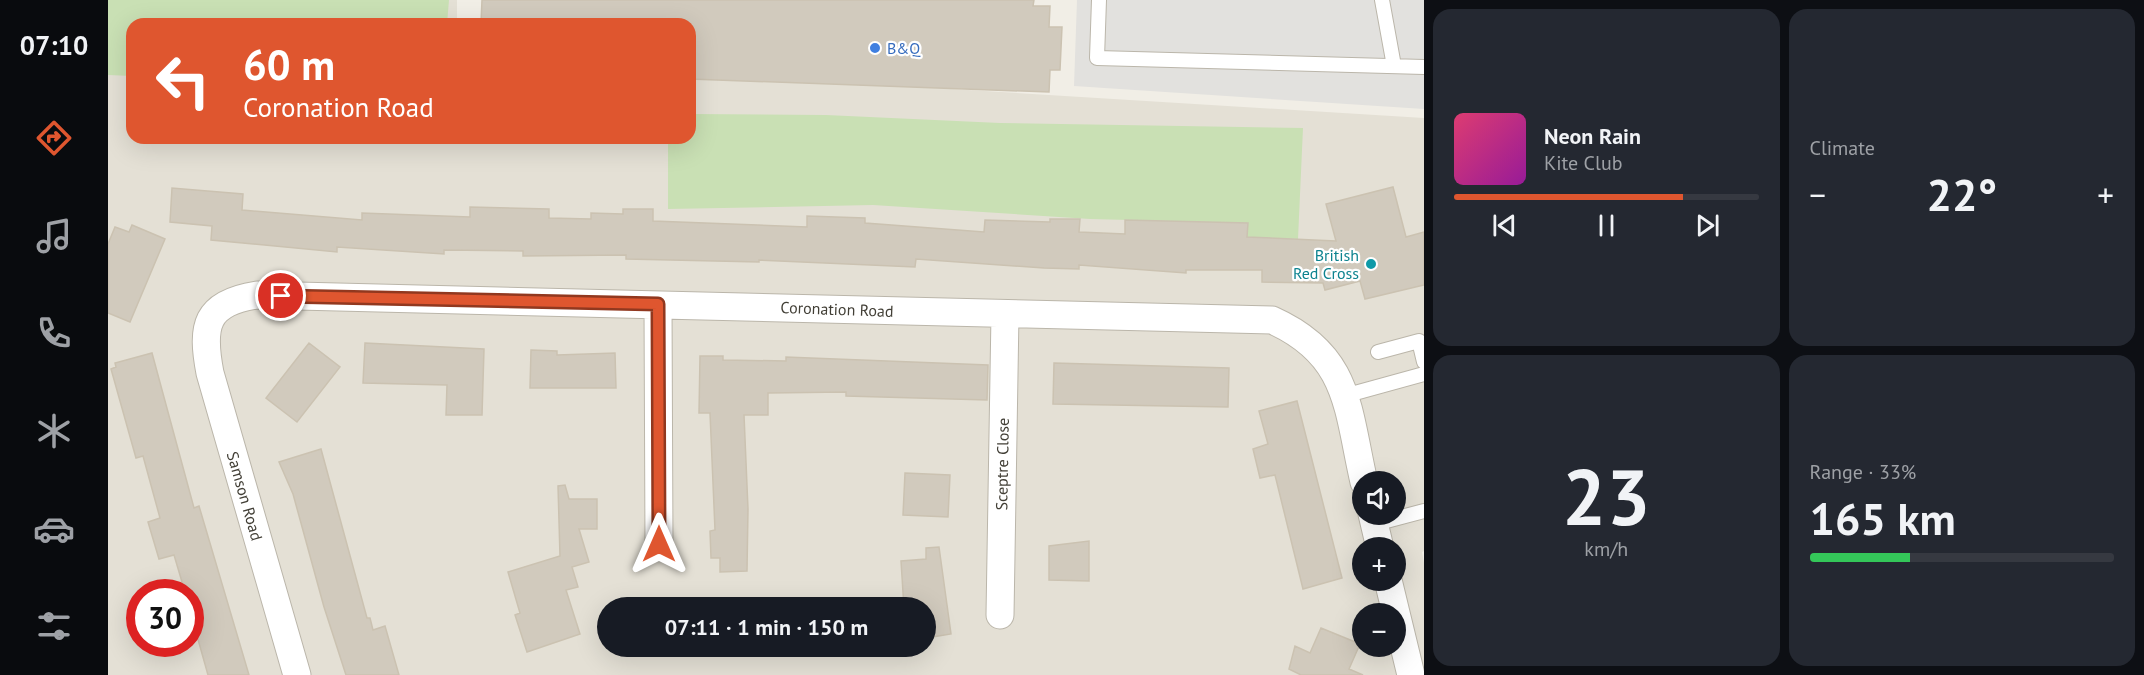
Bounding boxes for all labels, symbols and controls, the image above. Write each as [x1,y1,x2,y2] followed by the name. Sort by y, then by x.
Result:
[20,28,88,62] text: 07:10
[243,37,335,92] text: 60 m
[887,38,921,58] place label: B&Q
[868,41,882,55] marker: B&Q
[144,42,222,120] icon: left
[243,90,434,124] text: Coronation Road
[33,117,75,159] icon: directions
[1544,122,1641,150] text: Neon Rain
[1810,135,1875,161] text: Climate
[1544,150,1622,176] text: Kite Club
[1926,165,1997,223] text: 22°
[1810,173,1826,216] text: −
[2097,173,2114,216] text: +
[1488,209,1521,242] icon: previous
[1590,209,1623,242] icon: pause
[1691,209,1724,242] icon: next
[33,215,75,257] icon: music
[1293,245,1359,283] place label: British Red Cross
[1364,257,1378,271] marker: British Red Cross
[255,270,306,321] pin
[264,279,297,312] icon: arrive
[780,297,894,321] street label: Coronation Road
[33,312,75,354] icon: phone
[33,410,75,452] icon: climate
[991,418,1013,510] street label: Sceptre Close
[1562,446,1650,547] text: 23
[223,449,267,543] street label: Samson Road
[1810,459,1916,485] text: Range · 33%
[1352,471,1406,657] map controls
[1352,471,1406,525] button: sound
[1810,489,1956,547] text: 165 km
[33,508,75,550] icon: car
[627,512,691,576] position arrow
[1584,536,1628,562] text: km/h
[1352,537,1406,591] button: +
[126,579,204,657] speed limit sign: 30
[1352,603,1406,657] button: −
[33,605,75,647] icon: filters
[665,613,868,641] text: 07:11 · 1 min · 150 m

